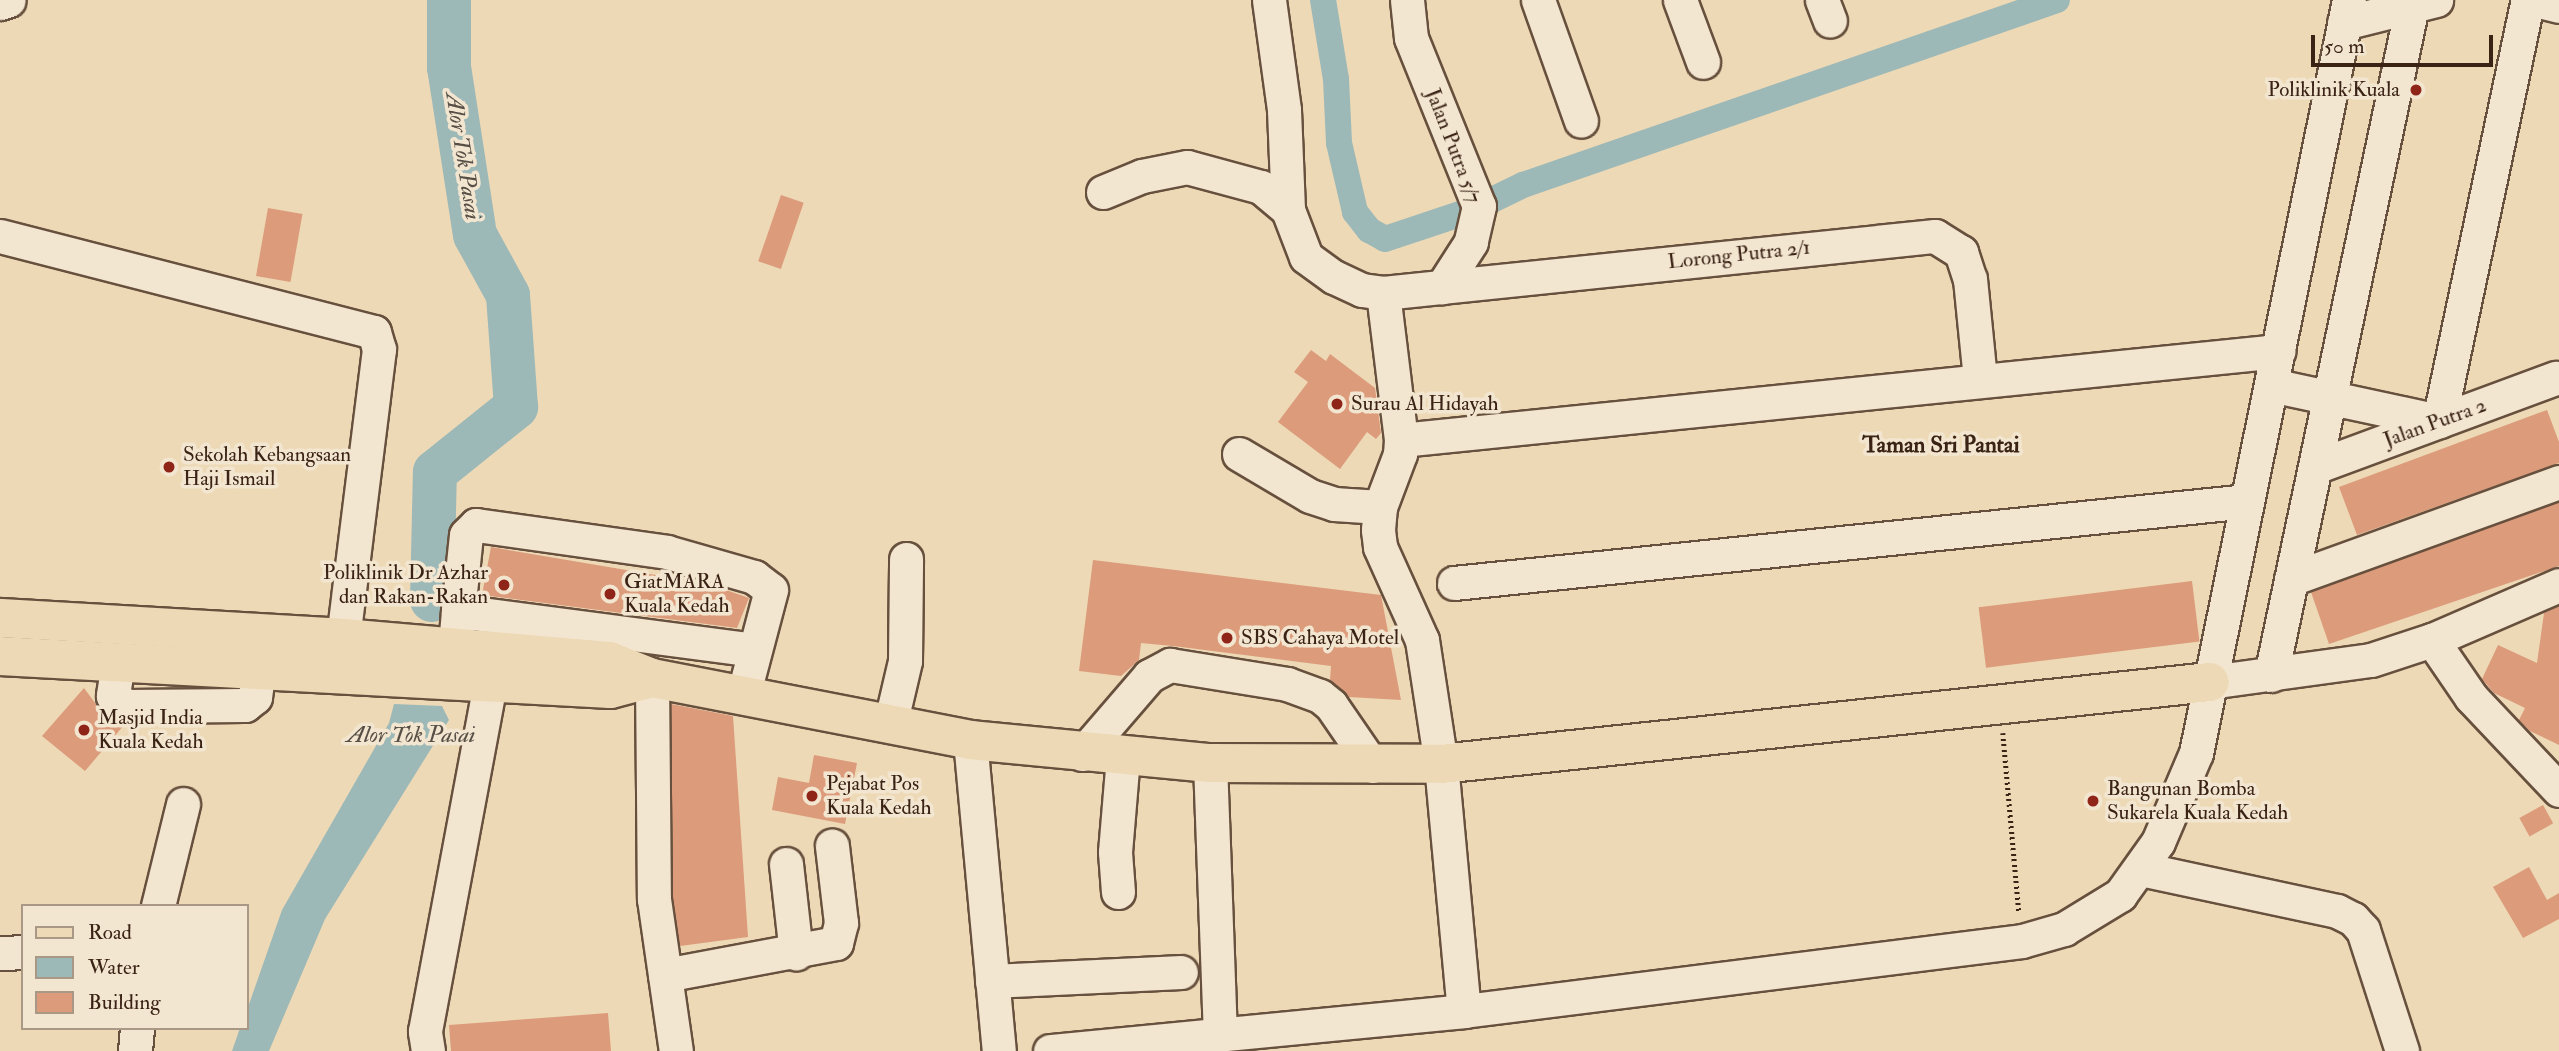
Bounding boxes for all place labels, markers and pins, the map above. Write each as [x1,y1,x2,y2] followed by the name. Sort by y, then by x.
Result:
[2268,77,2400,103] place label: Poliklinik Kuala
[2406,80,2426,100] marker: Poliklinik Kuala
[1351,391,1499,417] place label: Surau Al Hidayah
[1329,396,1345,412] marker: Surau Al Hidayah
[183,442,351,492] place label: Sekolah Kebangsaan Haji Ismail
[161,459,177,475] marker: Sekolah Kebangsaan Haji Ismail
[323,560,488,610] place label: Poliklinik Dr Azhar dan Rakan-Rakan
[624,569,729,619] place label: GiatMARA Kuala Kedah
[494,575,514,595] marker: Poliklinik Dr Azhar dan Rakan-Rakan
[602,586,618,602] marker: GiatMARA Kuala Kedah
[1241,625,1399,651] place label: SBS Cahaya Motel
[1219,630,1235,646] marker: SBS Cahaya Motel
[98,705,203,755] place label: Masjid India Kuala Kedah
[76,722,92,738] marker: Masjid India Kuala Kedah
[826,771,931,821] place label: Pejabat Pos Kuala Kedah
[2107,776,2288,826] place label: Bangunan Bomba Sukarela Kuala Kedah
[804,788,820,804] marker: Pejabat Pos Kuala Kedah
[2085,793,2101,809] marker: Bangunan Bomba Sukarela Kuala Kedah

